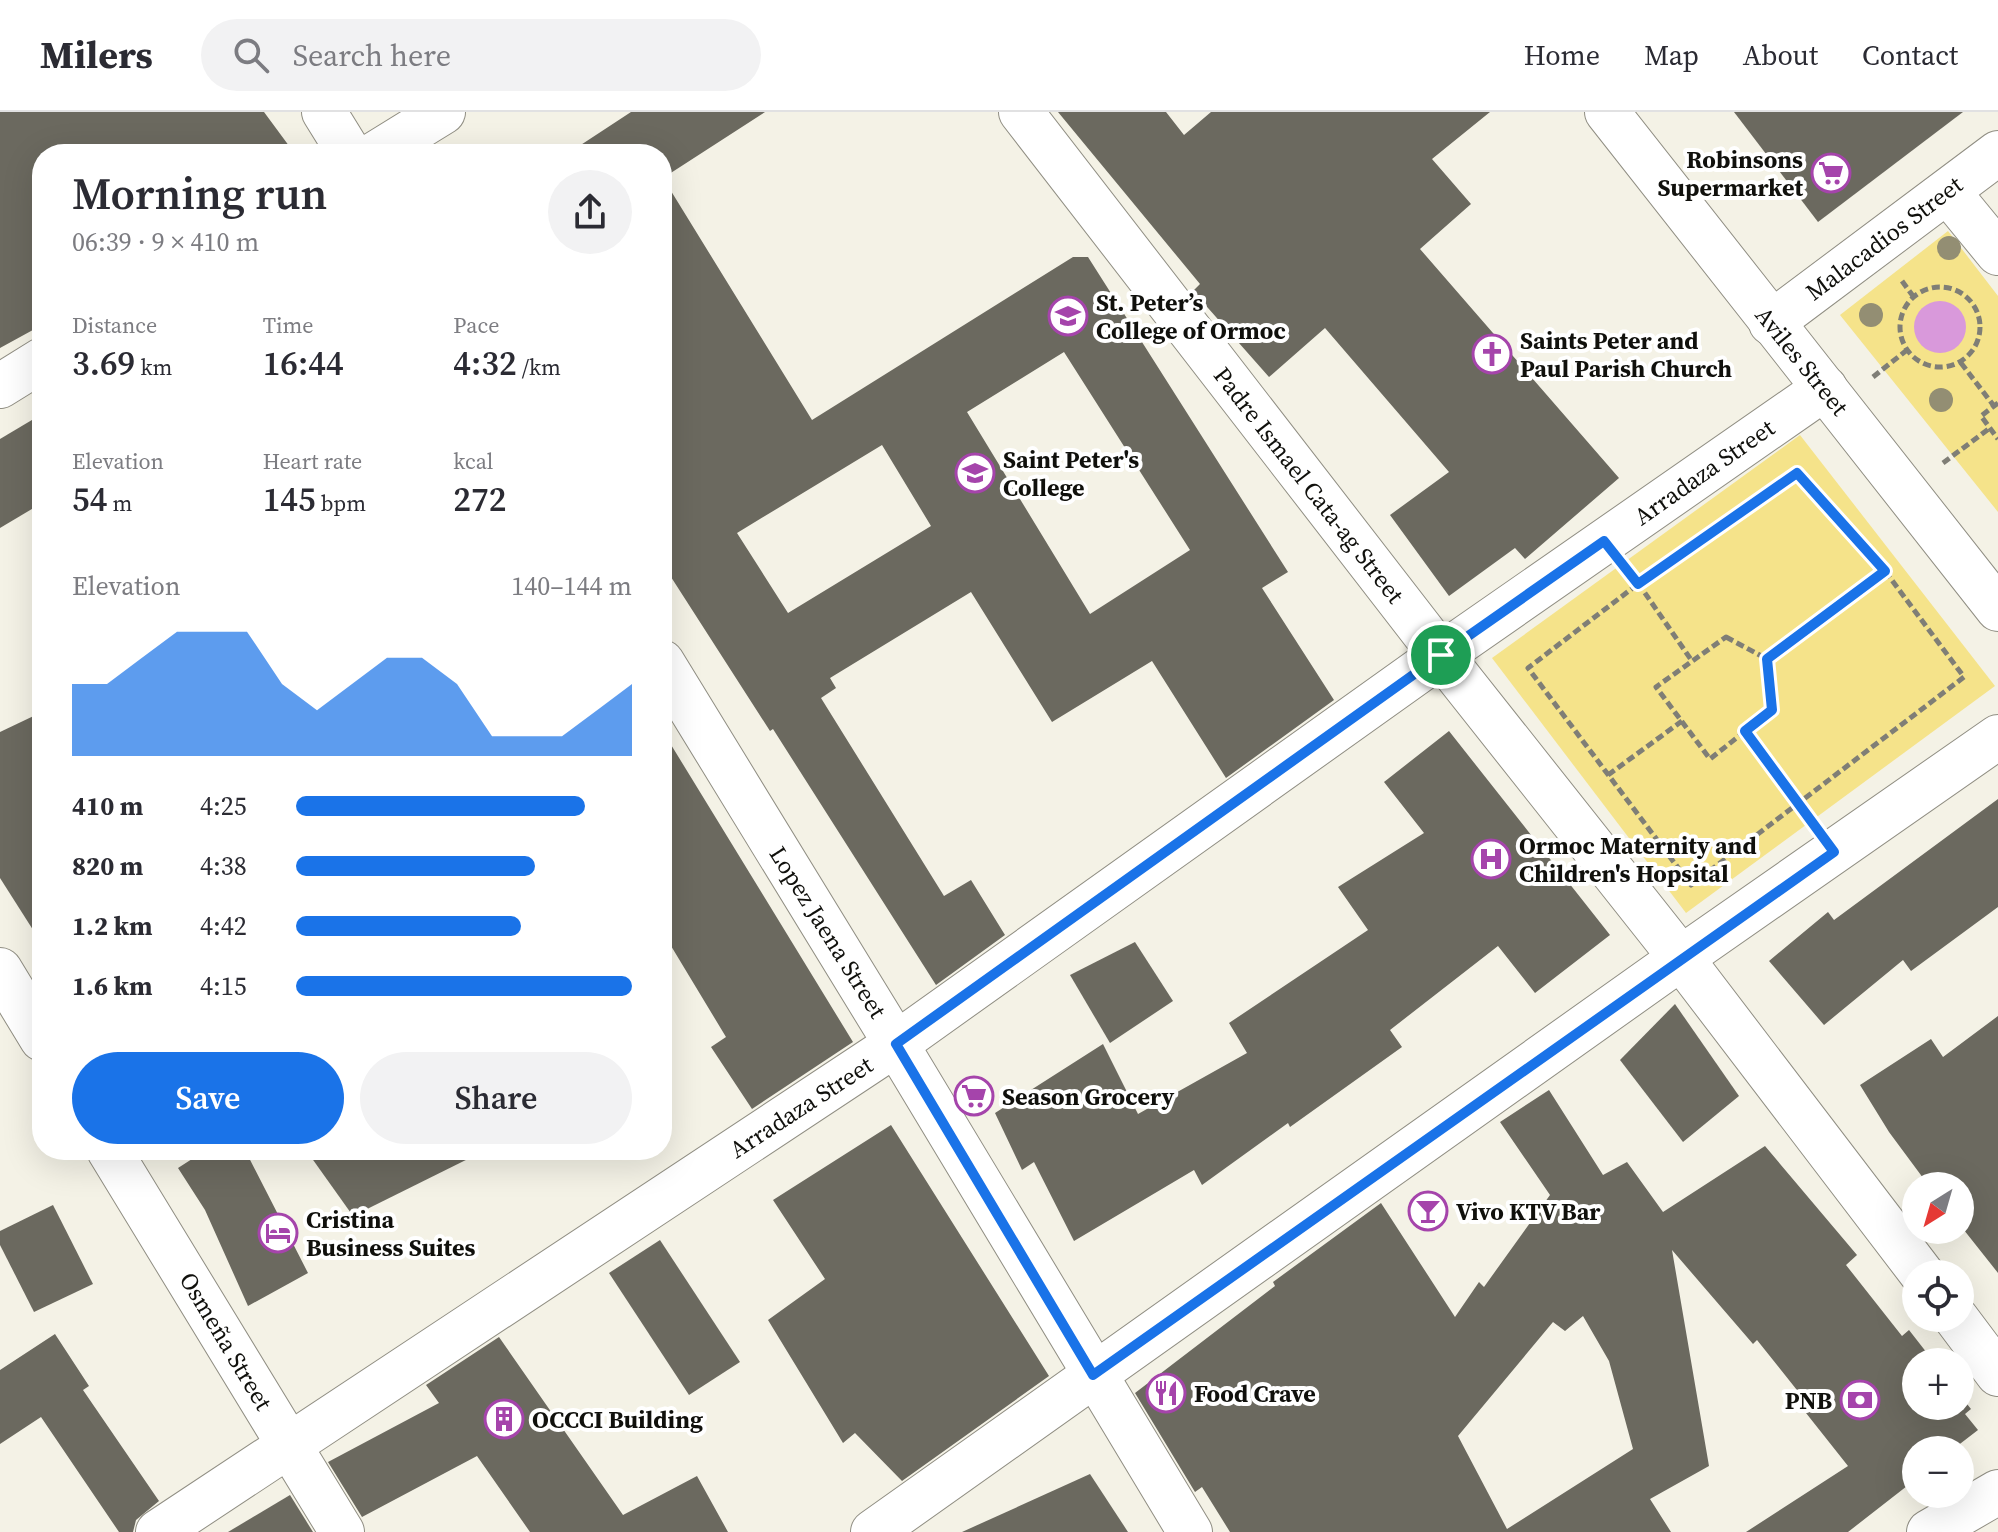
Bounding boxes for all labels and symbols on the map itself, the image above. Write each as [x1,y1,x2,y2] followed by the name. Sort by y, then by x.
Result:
[1657,143,1803,204] place label: Robinsons Supermarket
[1810,152,1852,194] supermarket icon: Robinsons Supermarket
[1799,168,1969,308] street label: Malacadios Street
[1096,286,1286,347] place label: St. Peter’s College of Ormoc
[1047,295,1089,337] school or university icon: St. Peter’s College of Ormoc
[1748,300,1856,423] street label: Aviles Street
[1520,324,1732,385] place label: Saints Peter and Paul Parish Church
[1471,333,1513,375] church icon: Saints Peter and Paul Parish Church
[1206,360,1412,610] street label: Padre Ismael Cata-ag Street
[1627,411,1781,533] street label: Arradaza Street
[1003,443,1139,504] place label: Saint Peter's College
[954,452,996,494] school or university icon: Saint Peter's College
[1407,621,1475,689] pin
[1519,829,1757,890] place label: Ormoc Maternity and Children's Hopsital
[1470,838,1512,880] hospital icon: Ormoc Maternity and Children's Hopsital
[762,840,894,1025] street label: Lopez Jaena Street
[723,1048,879,1166] street label: Arradaza Street
[953,1075,995,1117] supermarket icon: Season Grocery
[1002,1080,1174,1113] place label: Season Grocery
[1902,1172,1974,1244] north arrow
[1407,1190,1449,1232] bar icon: Vivo KTV Bar
[1456,1195,1601,1228] place label: Vivo KTV Bar
[306,1203,476,1264] place label: Cristina Business Suites
[257,1212,299,1254] hotel icon: Cristina Business Suites
[172,1266,280,1416] street label: Osmeña Street
[1145,1372,1187,1414] restaurant icon: Food Crave
[1194,1377,1316,1410] place label: Food Crave
[1839,1379,1881,1421] bank icon: PNB
[1785,1384,1832,1417] place label: PNB
[483,1398,525,1440] building icon: OCCCI Building
[532,1403,703,1436] place label: OCCCI Building

